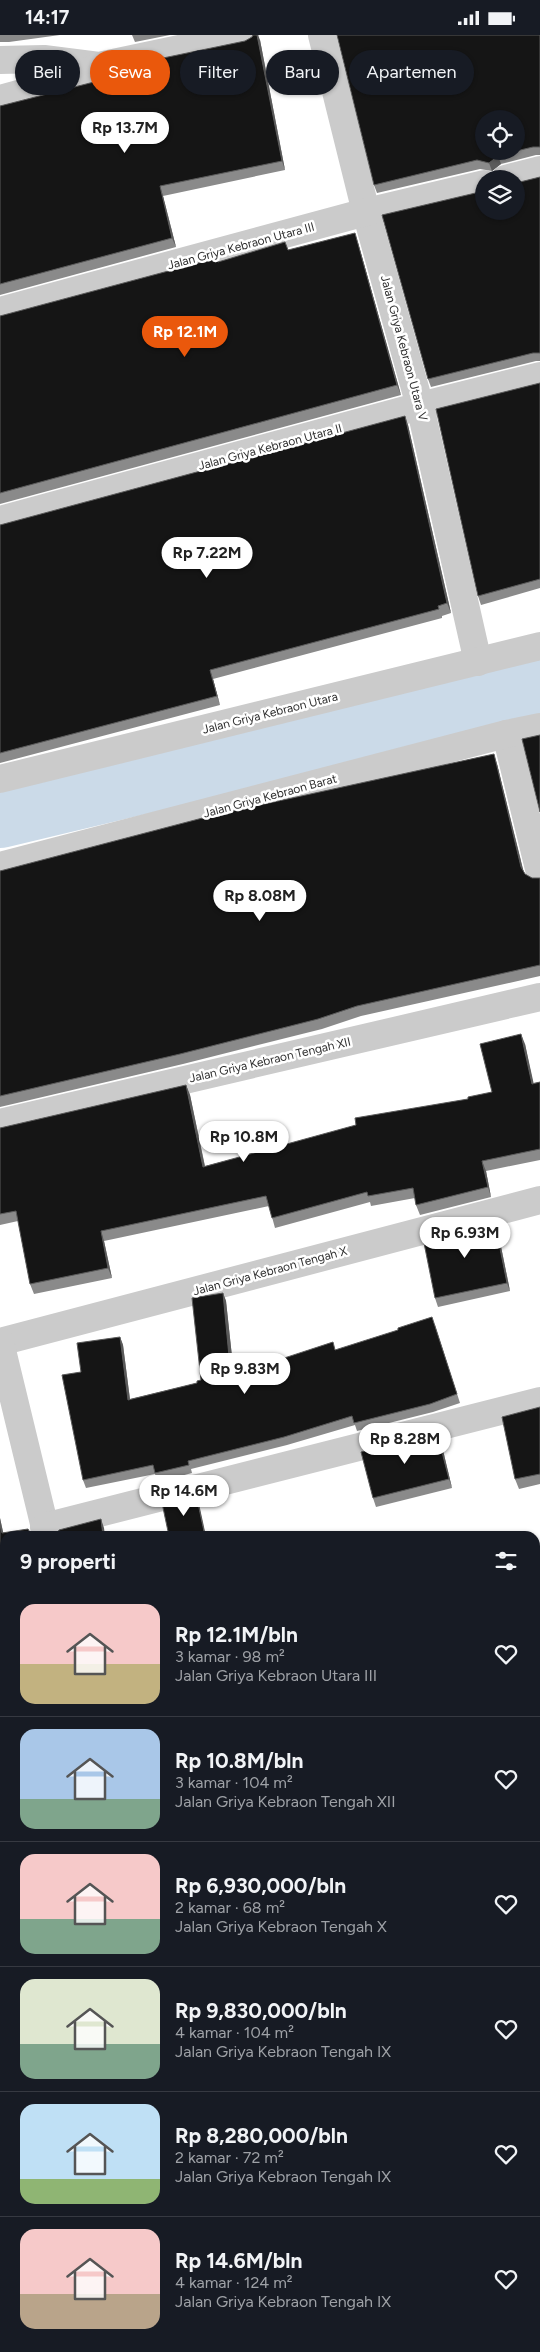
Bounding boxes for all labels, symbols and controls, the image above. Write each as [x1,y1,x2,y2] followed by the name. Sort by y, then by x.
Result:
[25,6,69,29] text: 14:17
[15,50,80,95] chip: Beli
[90,50,170,95] chip: Sewa
[180,50,256,95] chip: Filter
[266,50,339,95] chip: Baru
[349,50,474,95] chip: Apartemen
[475,110,525,220] map controls
[475,110,525,160] button: locate
[73,111,177,154] pin: Rp 13.7M
[92,118,158,137] text: Rp 13.7M
[475,170,525,220] button: layers
[166,220,316,272] street label: Jalan Griya Kebraon Utara III
[378,274,430,423] street label: Jalan Griya Kebraon Utara V
[133,315,237,358] pin: Rp 12.1M
[153,322,217,341] text: Rp 12.1M
[197,421,343,473] street label: Jalan Griya Kebraon Utara II
[155,537,259,579] pin: Rp 7.22M
[173,543,241,562] text: Rp 7.22M
[201,689,339,737] street label: Jalan Griya Kebraon Utara
[202,771,339,821] street label: Jalan Griya Kebraon Barat
[208,879,312,922] pin: Rp 8.08M
[224,886,296,905] text: Rp 8.08M
[188,1035,352,1085] street label: Jalan Griya Kebraon Tengah XII
[192,1121,296,1163] pin: Rp 10.8M
[210,1127,278,1146] text: Rp 10.8M
[413,1217,517,1259] pin: Rp 6.93M
[431,1223,499,1242] text: Rp 6.93M
[191,1244,349,1298] street label: Jalan Griya Kebraon Tengah X
[193,1353,297,1395] pin: Rp 9.83M
[210,1359,280,1378] text: Rp 9.83M
[353,1423,457,1465] pin: Rp 8.28M
[370,1429,440,1448] text: Rp 8.28M
[132,1475,236,1517] pin: Rp 14.6M
[150,1481,218,1500] text: Rp 14.6M
[492,1547,520,1575] icon: filters
[20,1549,116,1574] text: 9 properti
[175,1622,298,1647] text: Rp 12.1M/bln
[60,1624,120,1684] icon: home
[492,1640,520,1668] icon: heart
[175,1647,285,1666] text: 3 kamar · 98 m²
[175,1666,377,1685] text: Jalan Griya Kebraon Utara III
[175,1748,303,1773] text: Rp 10.8M/bln
[60,1749,120,1809] icon: home
[492,1765,520,1793] icon: heart
[175,1773,293,1792] text: 3 kamar · 104 m²
[175,1792,396,1811] text: Jalan Griya Kebraon Tengah XII
[175,1873,346,1898] text: Rp 6,930,000/bln
[60,1874,120,1934] icon: home
[492,1890,520,1918] icon: heart
[175,1898,285,1917] text: 2 kamar · 68 m²
[175,1917,387,1936] text: Jalan Griya Kebraon Tengah X
[175,1998,347,2023] text: Rp 9,830,000/bln
[60,1999,120,2059] icon: home
[492,2015,520,2043] icon: heart
[175,2023,294,2042] text: 4 kamar · 104 m²
[175,2042,391,2061] text: Jalan Griya Kebraon Tengah IX
[175,2123,348,2148] text: Rp 8,280,000/bln
[60,2124,120,2184] icon: home
[492,2140,520,2168] icon: heart
[175,2148,284,2167] text: 2 kamar · 72 m²
[175,2167,391,2186] text: Jalan Griya Kebraon Tengah IX
[175,2248,302,2273] text: Rp 14.6M/bln
[60,2249,120,2309] icon: home
[492,2265,520,2293] icon: heart
[175,2273,293,2292] text: 4 kamar · 124 m²
[175,2292,391,2311] text: Jalan Griya Kebraon Tengah IX

